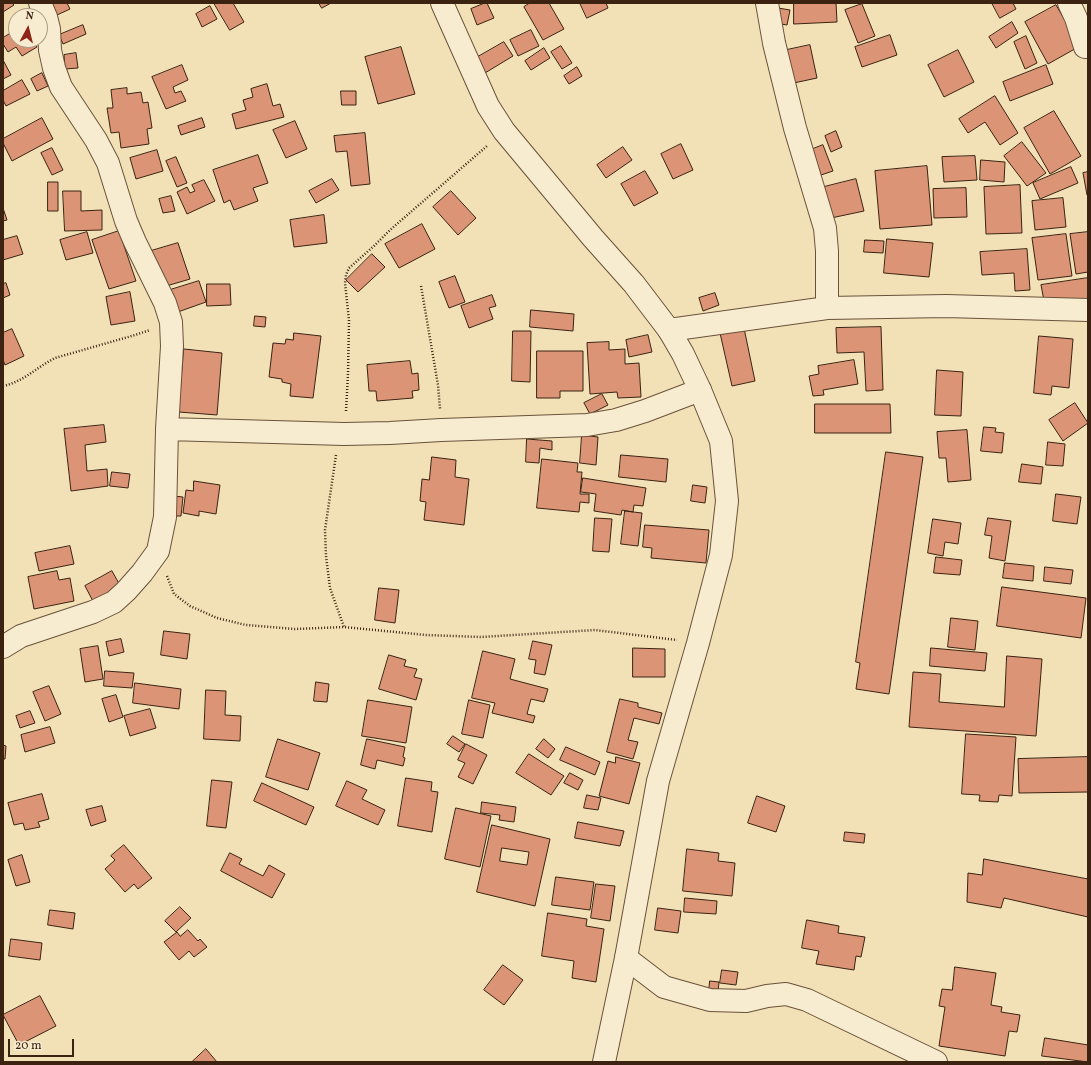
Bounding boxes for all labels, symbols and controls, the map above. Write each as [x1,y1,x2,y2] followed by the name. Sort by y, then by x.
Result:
[8,8,48,48] north arrow
[25,9,34,25] text: N
[10,1031,76,1057] scale bar
[15,1038,42,1054] text: 20 m

